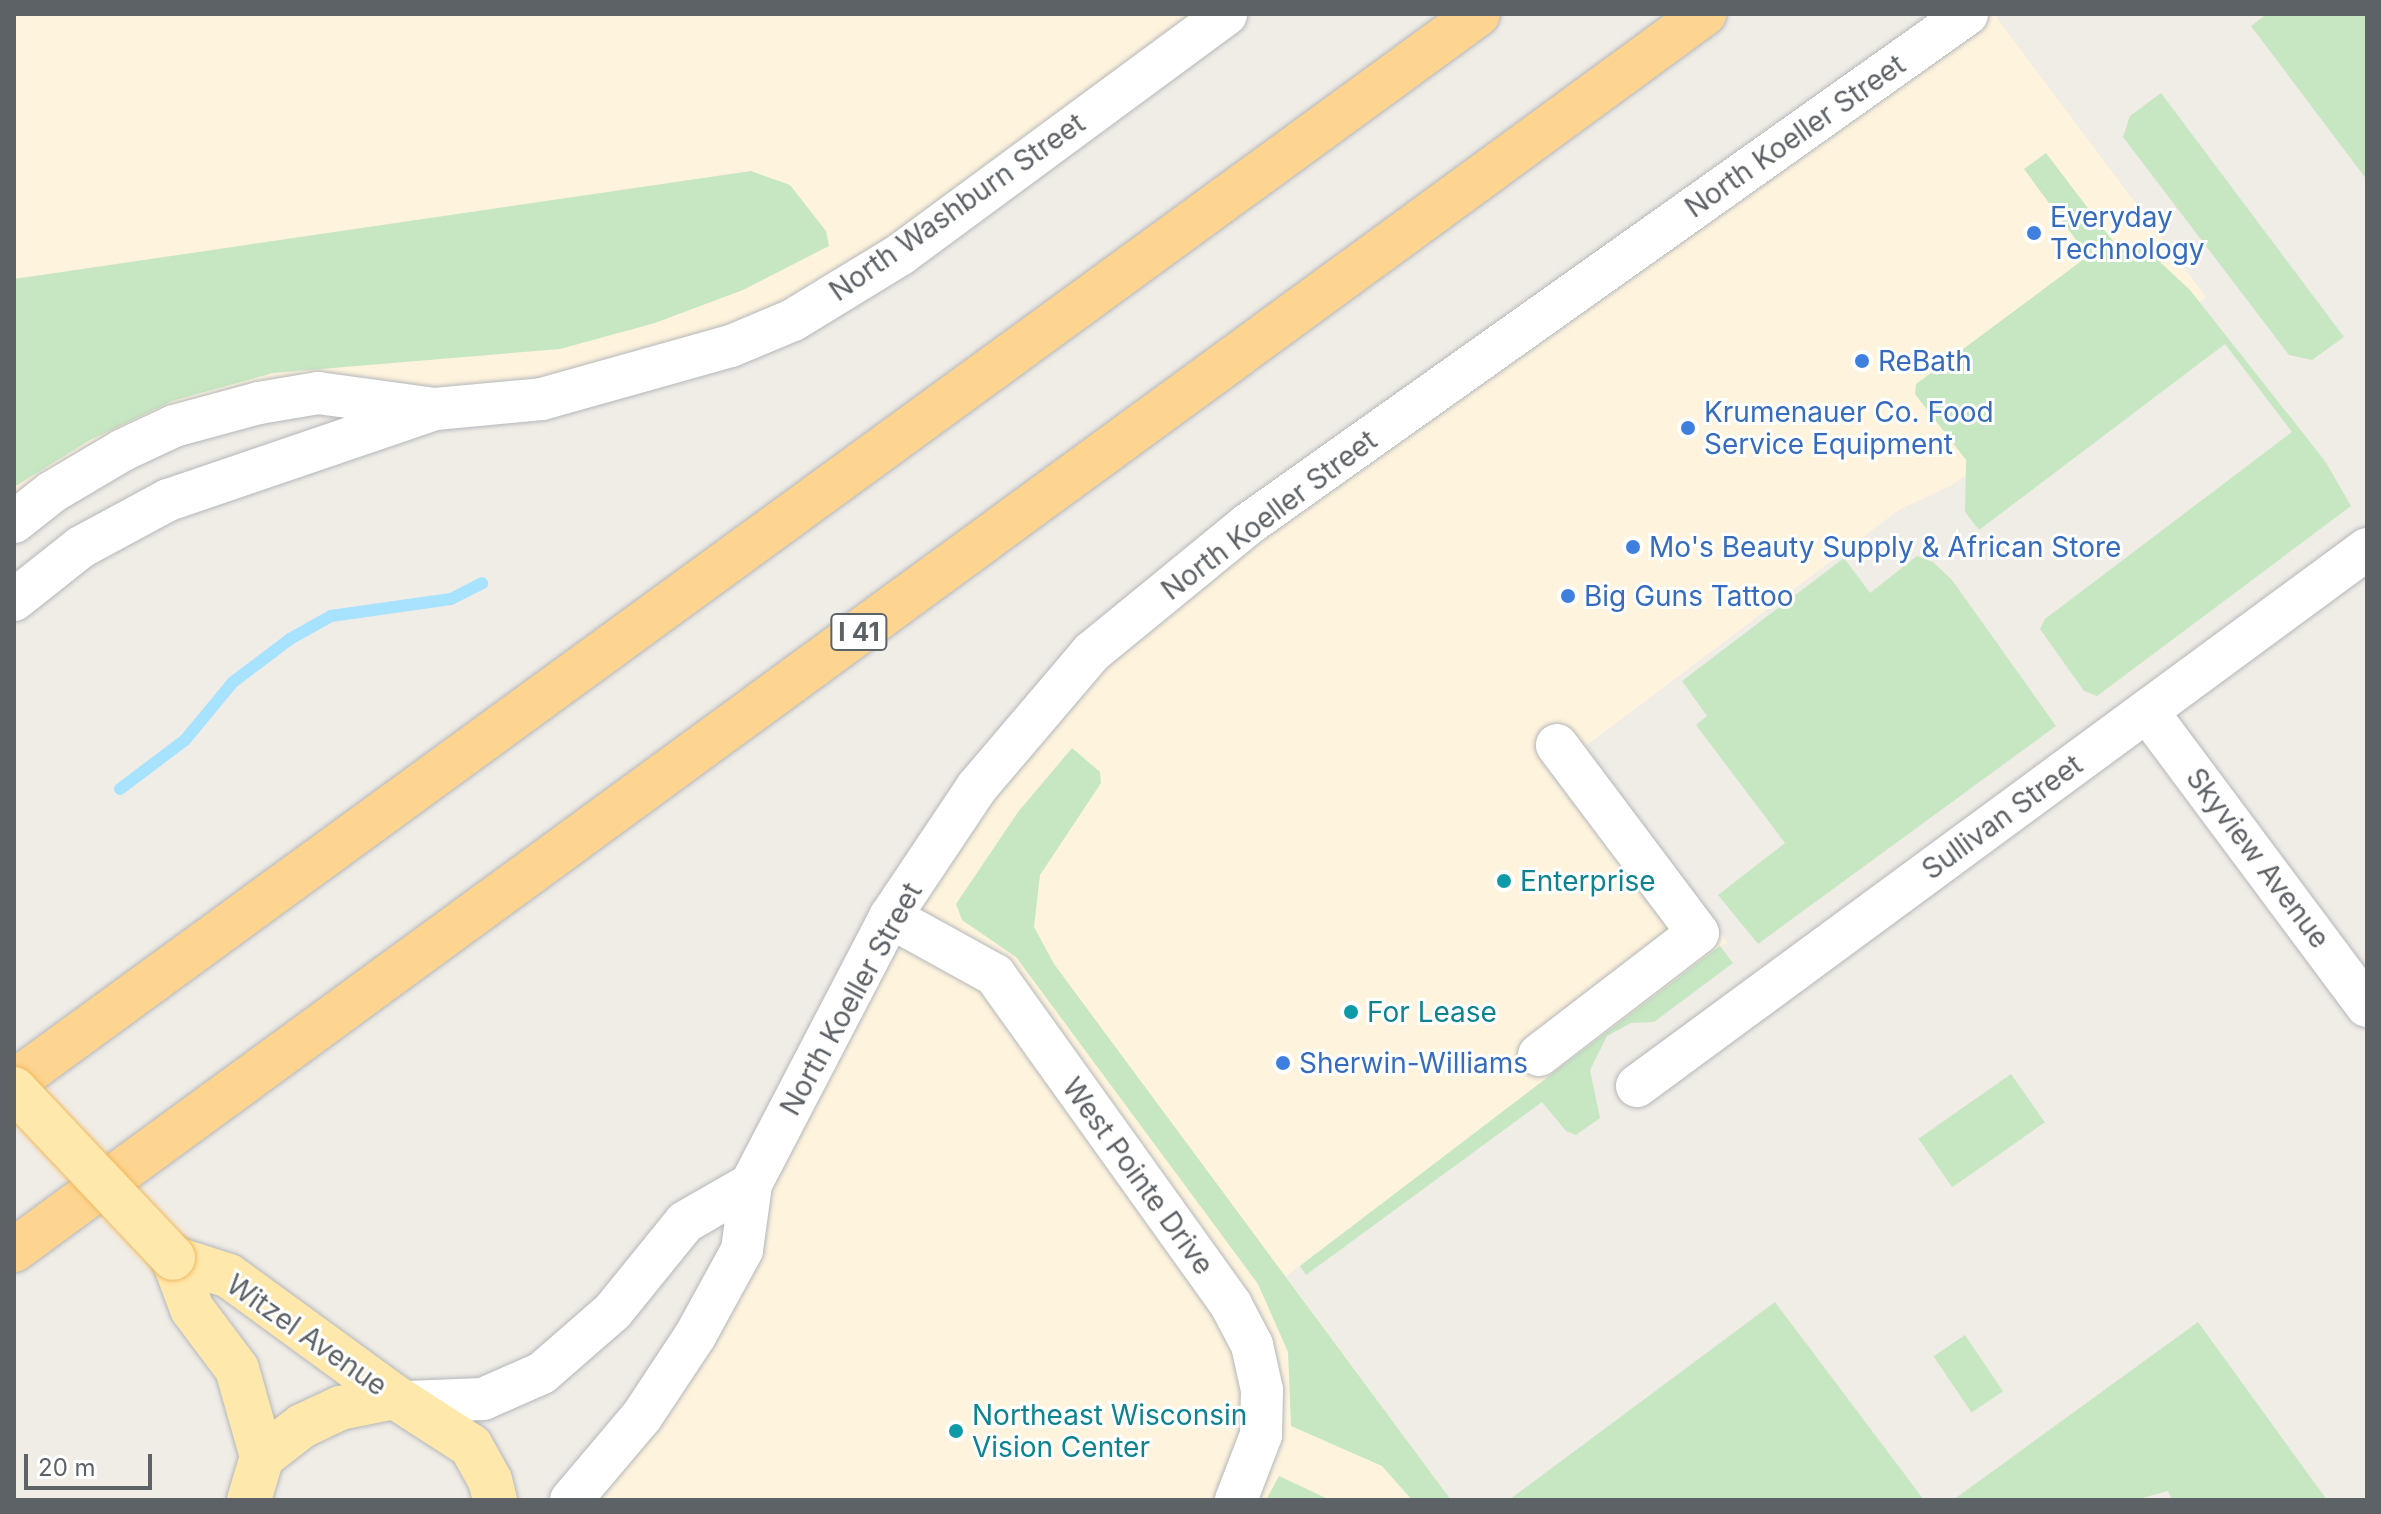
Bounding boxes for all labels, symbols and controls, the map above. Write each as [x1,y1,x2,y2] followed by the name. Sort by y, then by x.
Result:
[1679,48,1911,224] street label: North Koeller Street
[823,106,1091,308] street label: North Washburn Street
[2050,200,2205,266] place label: Everyday Technology
[2025,224,2043,242] marker: Everyday Technology
[1878,344,1972,378] place label: ReBath
[1853,352,1871,370] marker: ReBath
[1704,395,1994,461] place label: Krumenauer Co. Food Service Equipment
[1679,419,1697,437] marker: Krumenauer Co. Food Service Equipment
[1155,423,1383,607] street label: North Koeller Street
[1649,530,2121,564] place label: Mo's Beauty Supply & African Store
[1624,538,1642,556] marker: Mo's Beauty Supply & African Store
[1584,579,1793,613] place label: Big Guns Tattoo
[1559,587,1577,605] marker: Big Guns Tattoo
[829,610,889,654] road number: I 41
[1915,748,2089,886] street label: Sullivan Street
[2179,761,2337,955] street label: Skyview Avenue
[1520,864,1656,898] place label: Enterprise
[1495,872,1513,890] marker: Enterprise
[773,877,929,1121] street label: North Koeller Street
[1367,995,1497,1029] place label: For Lease
[1342,1003,1360,1021] marker: For Lease
[1299,1046,1528,1080] place label: Sherwin-Williams
[1274,1054,1292,1072] marker: Sherwin-Williams
[1055,1071,1221,1281] street label: West Pointe Drive
[220,1267,394,1403] street label: Witzel Avenue
[972,1398,1247,1464] place label: Northeast Wisconsin Vision Center
[947,1422,965,1440] marker: Northeast Wisconsin Vision Center
[28,1438,156,1488] scale bar
[38,1453,96,1482] text: 20 m

